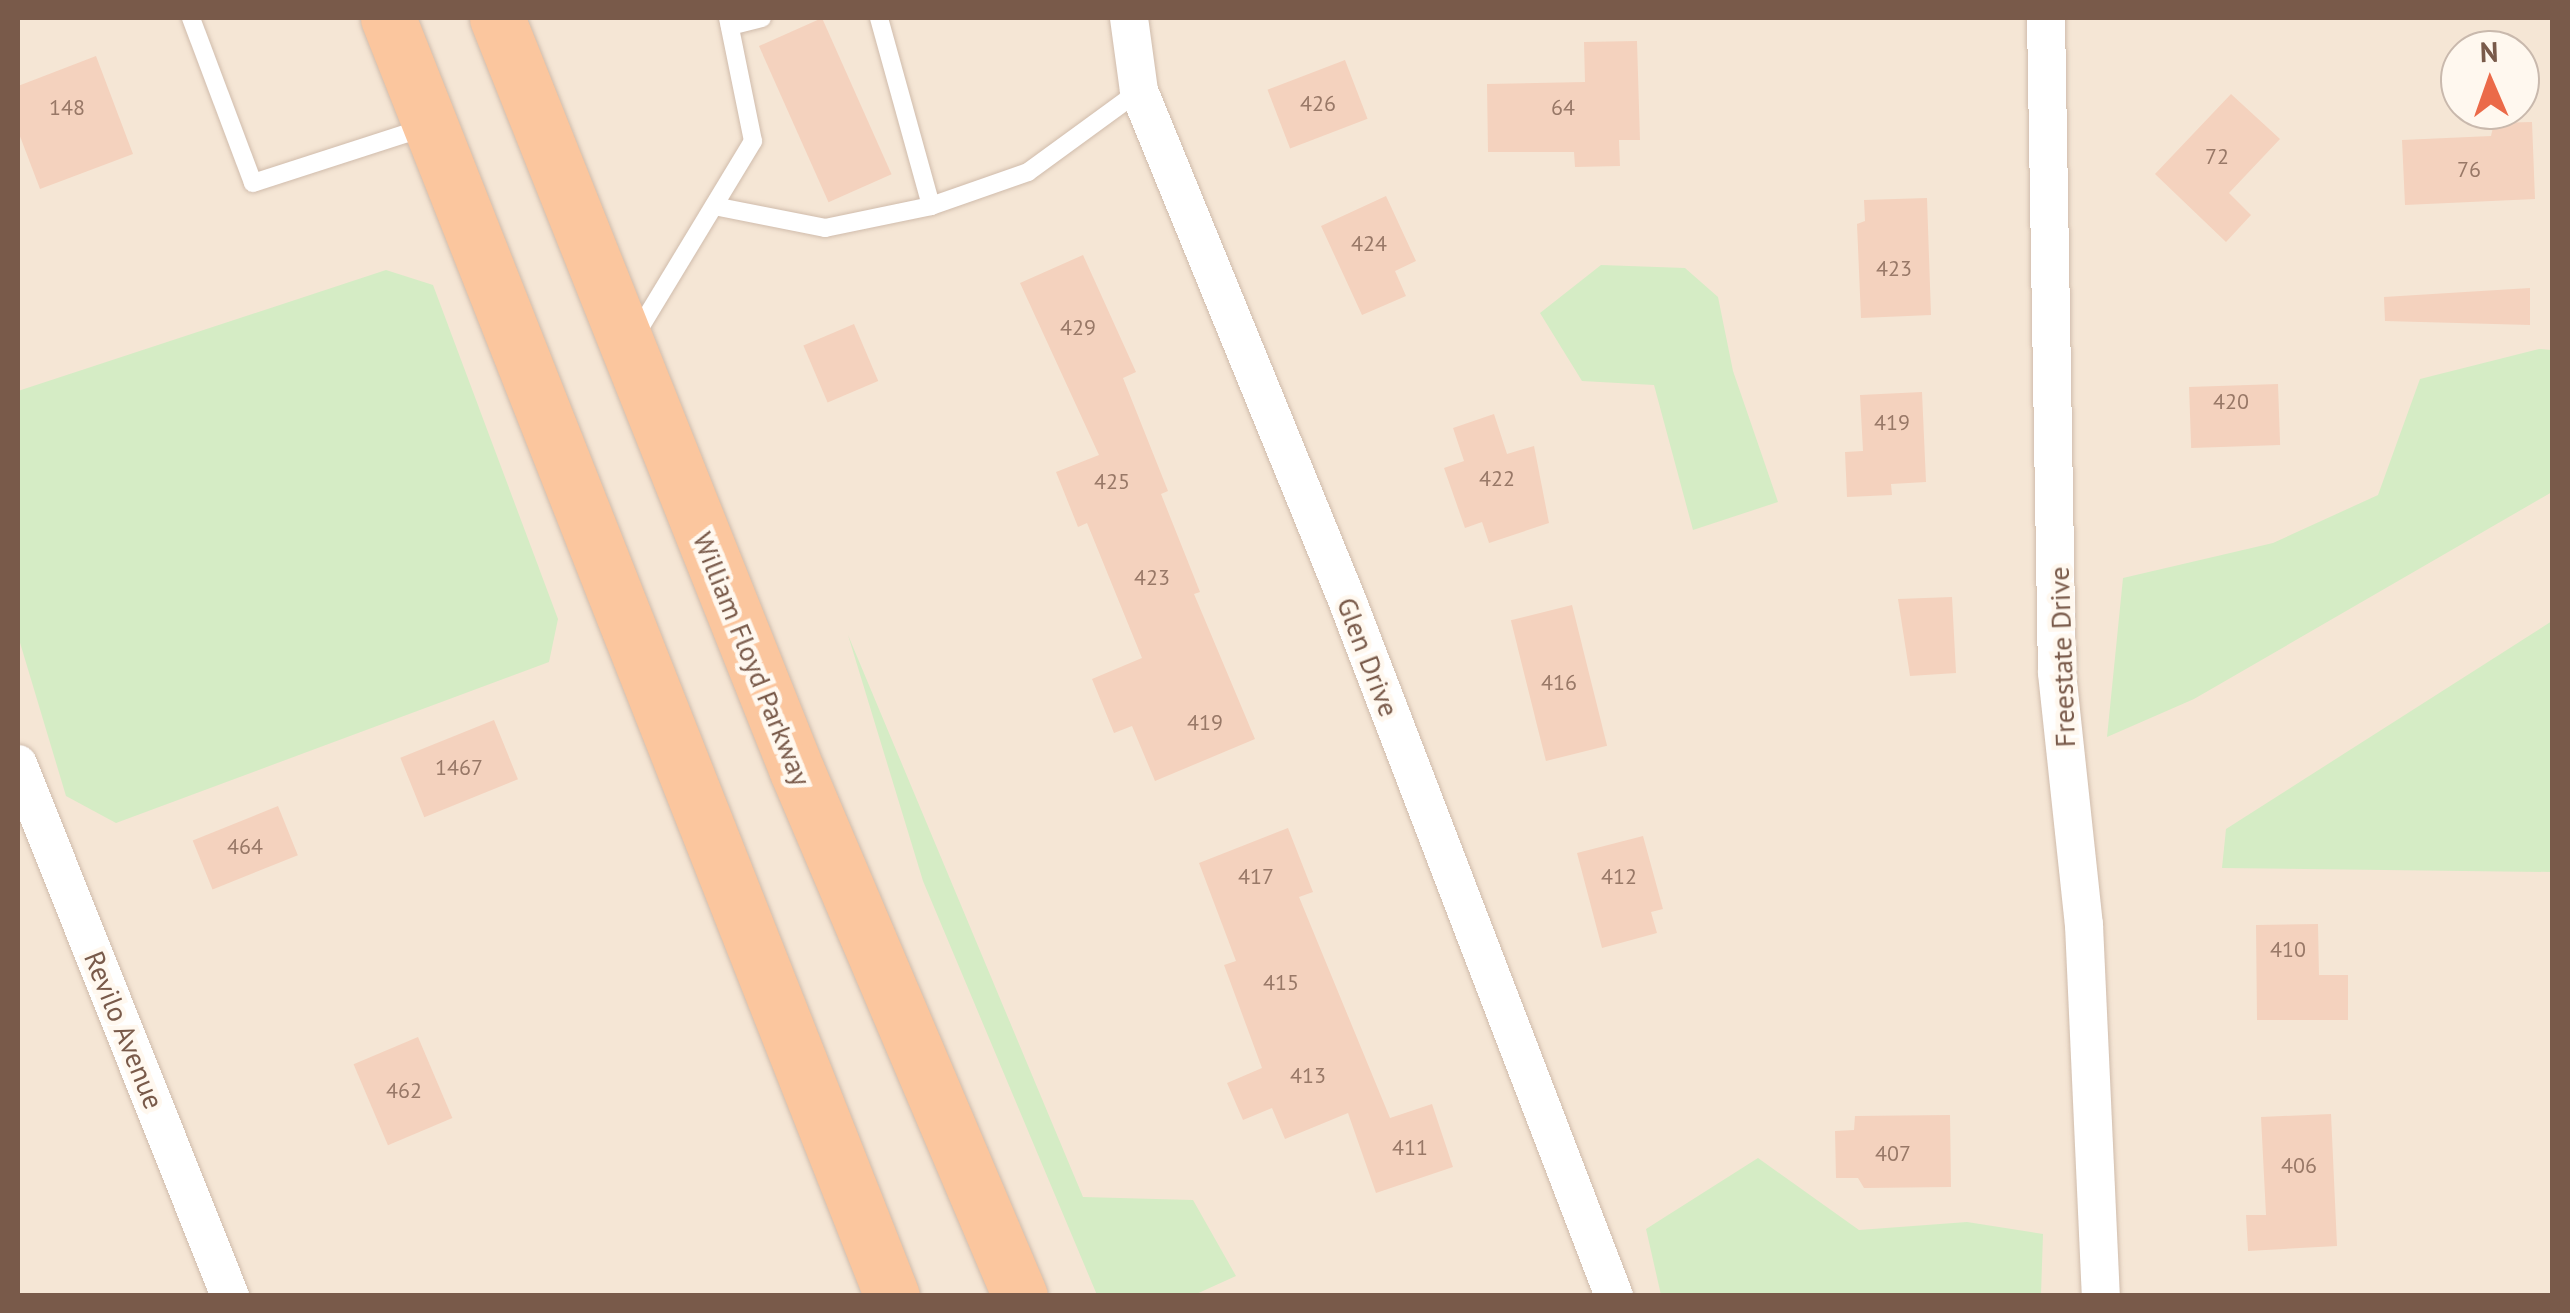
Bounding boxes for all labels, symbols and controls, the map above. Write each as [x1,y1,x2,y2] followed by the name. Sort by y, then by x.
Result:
[2440,30,2540,130] north arrow
[2479,33,2499,70] text: N
[1300,91,1336,117] house number: 426
[49,95,85,121] house number: 148
[1551,95,1575,121] house number: 64
[2205,144,2229,170] house number: 72
[2457,157,2481,183] house number: 76
[1351,231,1387,257] house number: 424
[1876,256,1912,282] house number: 423
[1060,315,1096,341] house number: 429
[2213,389,2249,415] house number: 420
[1874,410,1910,436] house number: 419
[1479,466,1515,492] house number: 422
[1094,469,1130,495] house number: 425
[686,527,818,791] street label: William Floyd Parkway
[1134,565,1170,591] house number: 423
[2042,566,2082,748] street label: Freestate Drive
[1330,593,1406,721] street label: Glen Drive
[1541,670,1577,696] house number: 416
[1187,710,1223,736] house number: 419
[435,755,483,781] house number: 1467
[227,834,263,860] house number: 464
[1238,864,1274,890] house number: 417
[1601,864,1637,890] house number: 412
[2270,937,2306,963] house number: 410
[77,946,171,1114] street label: Revilo Avenue
[1263,970,1299,996] house number: 415
[1290,1063,1326,1089] house number: 413
[386,1078,422,1104] house number: 462
[1392,1135,1428,1161] house number: 411
[1875,1141,1911,1167] house number: 407
[2281,1153,2317,1179] house number: 406

